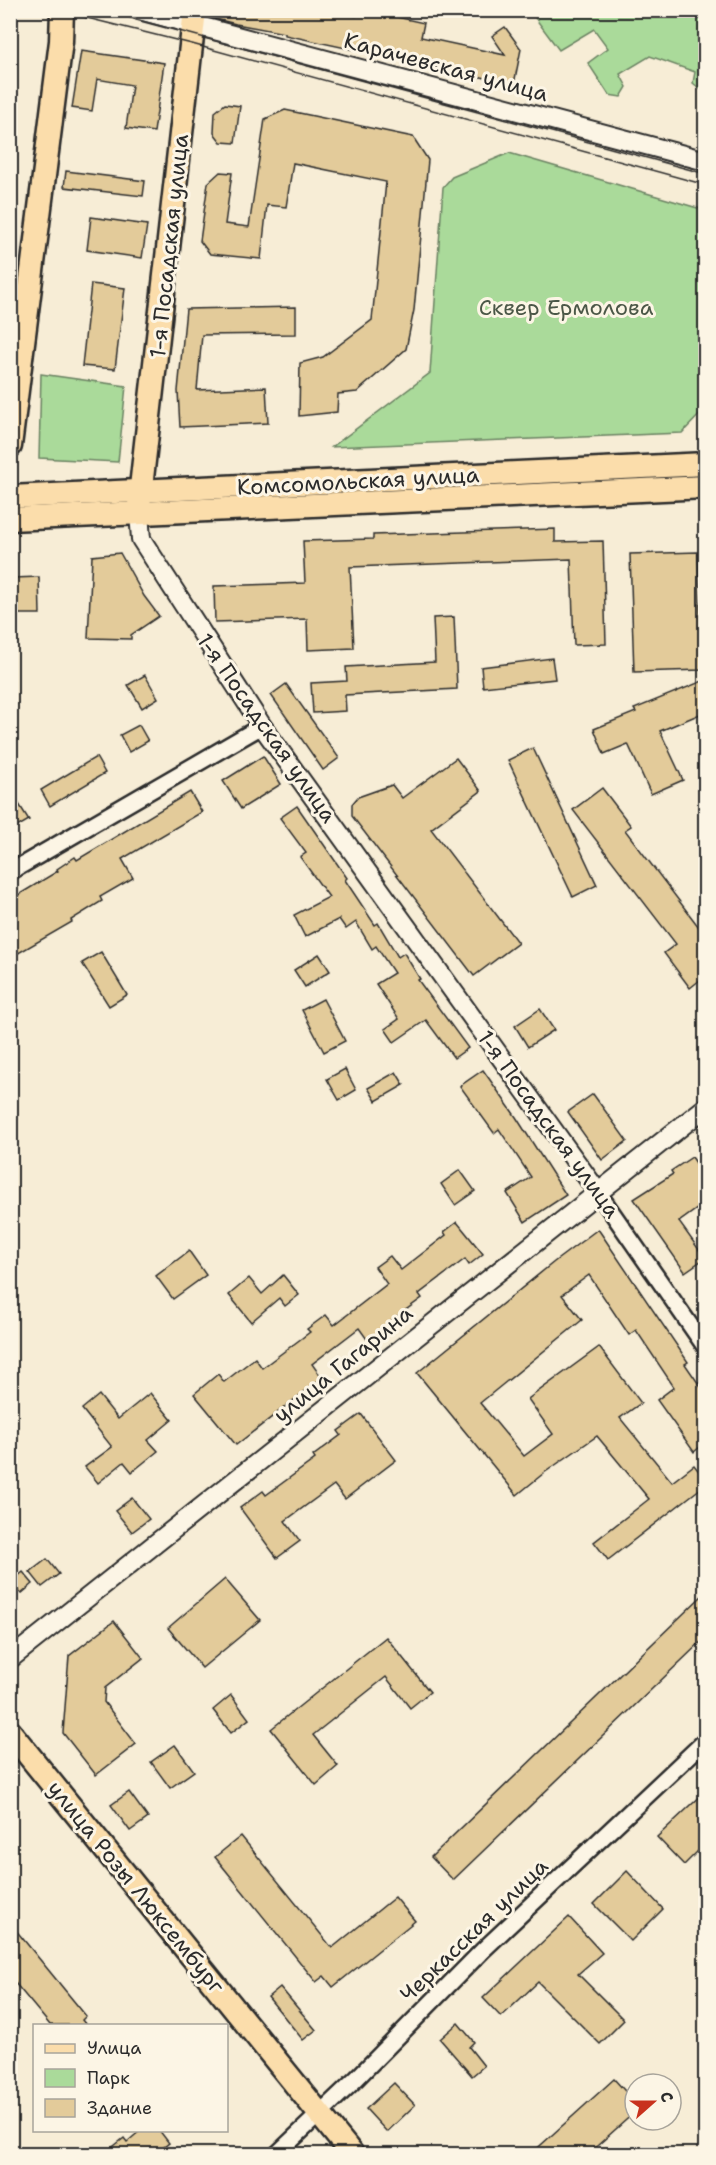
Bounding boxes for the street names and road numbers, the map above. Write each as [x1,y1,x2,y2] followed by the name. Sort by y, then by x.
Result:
[341,26,552,108] street label: Карачевская улица
[143,132,195,359] street label: 1-я Посадская улица
[236,460,480,502] street label: Комсомольская улица
[191,627,344,829] street label: 1-я Посадская улица
[471,1024,627,1224] street label: 1-я Посадская улица
[267,1299,419,1429] street label: улица Гагарина
[41,1775,231,2000] street label: улица Розы Люксембург
[394,1852,554,2008] street label: Черкасская улица

